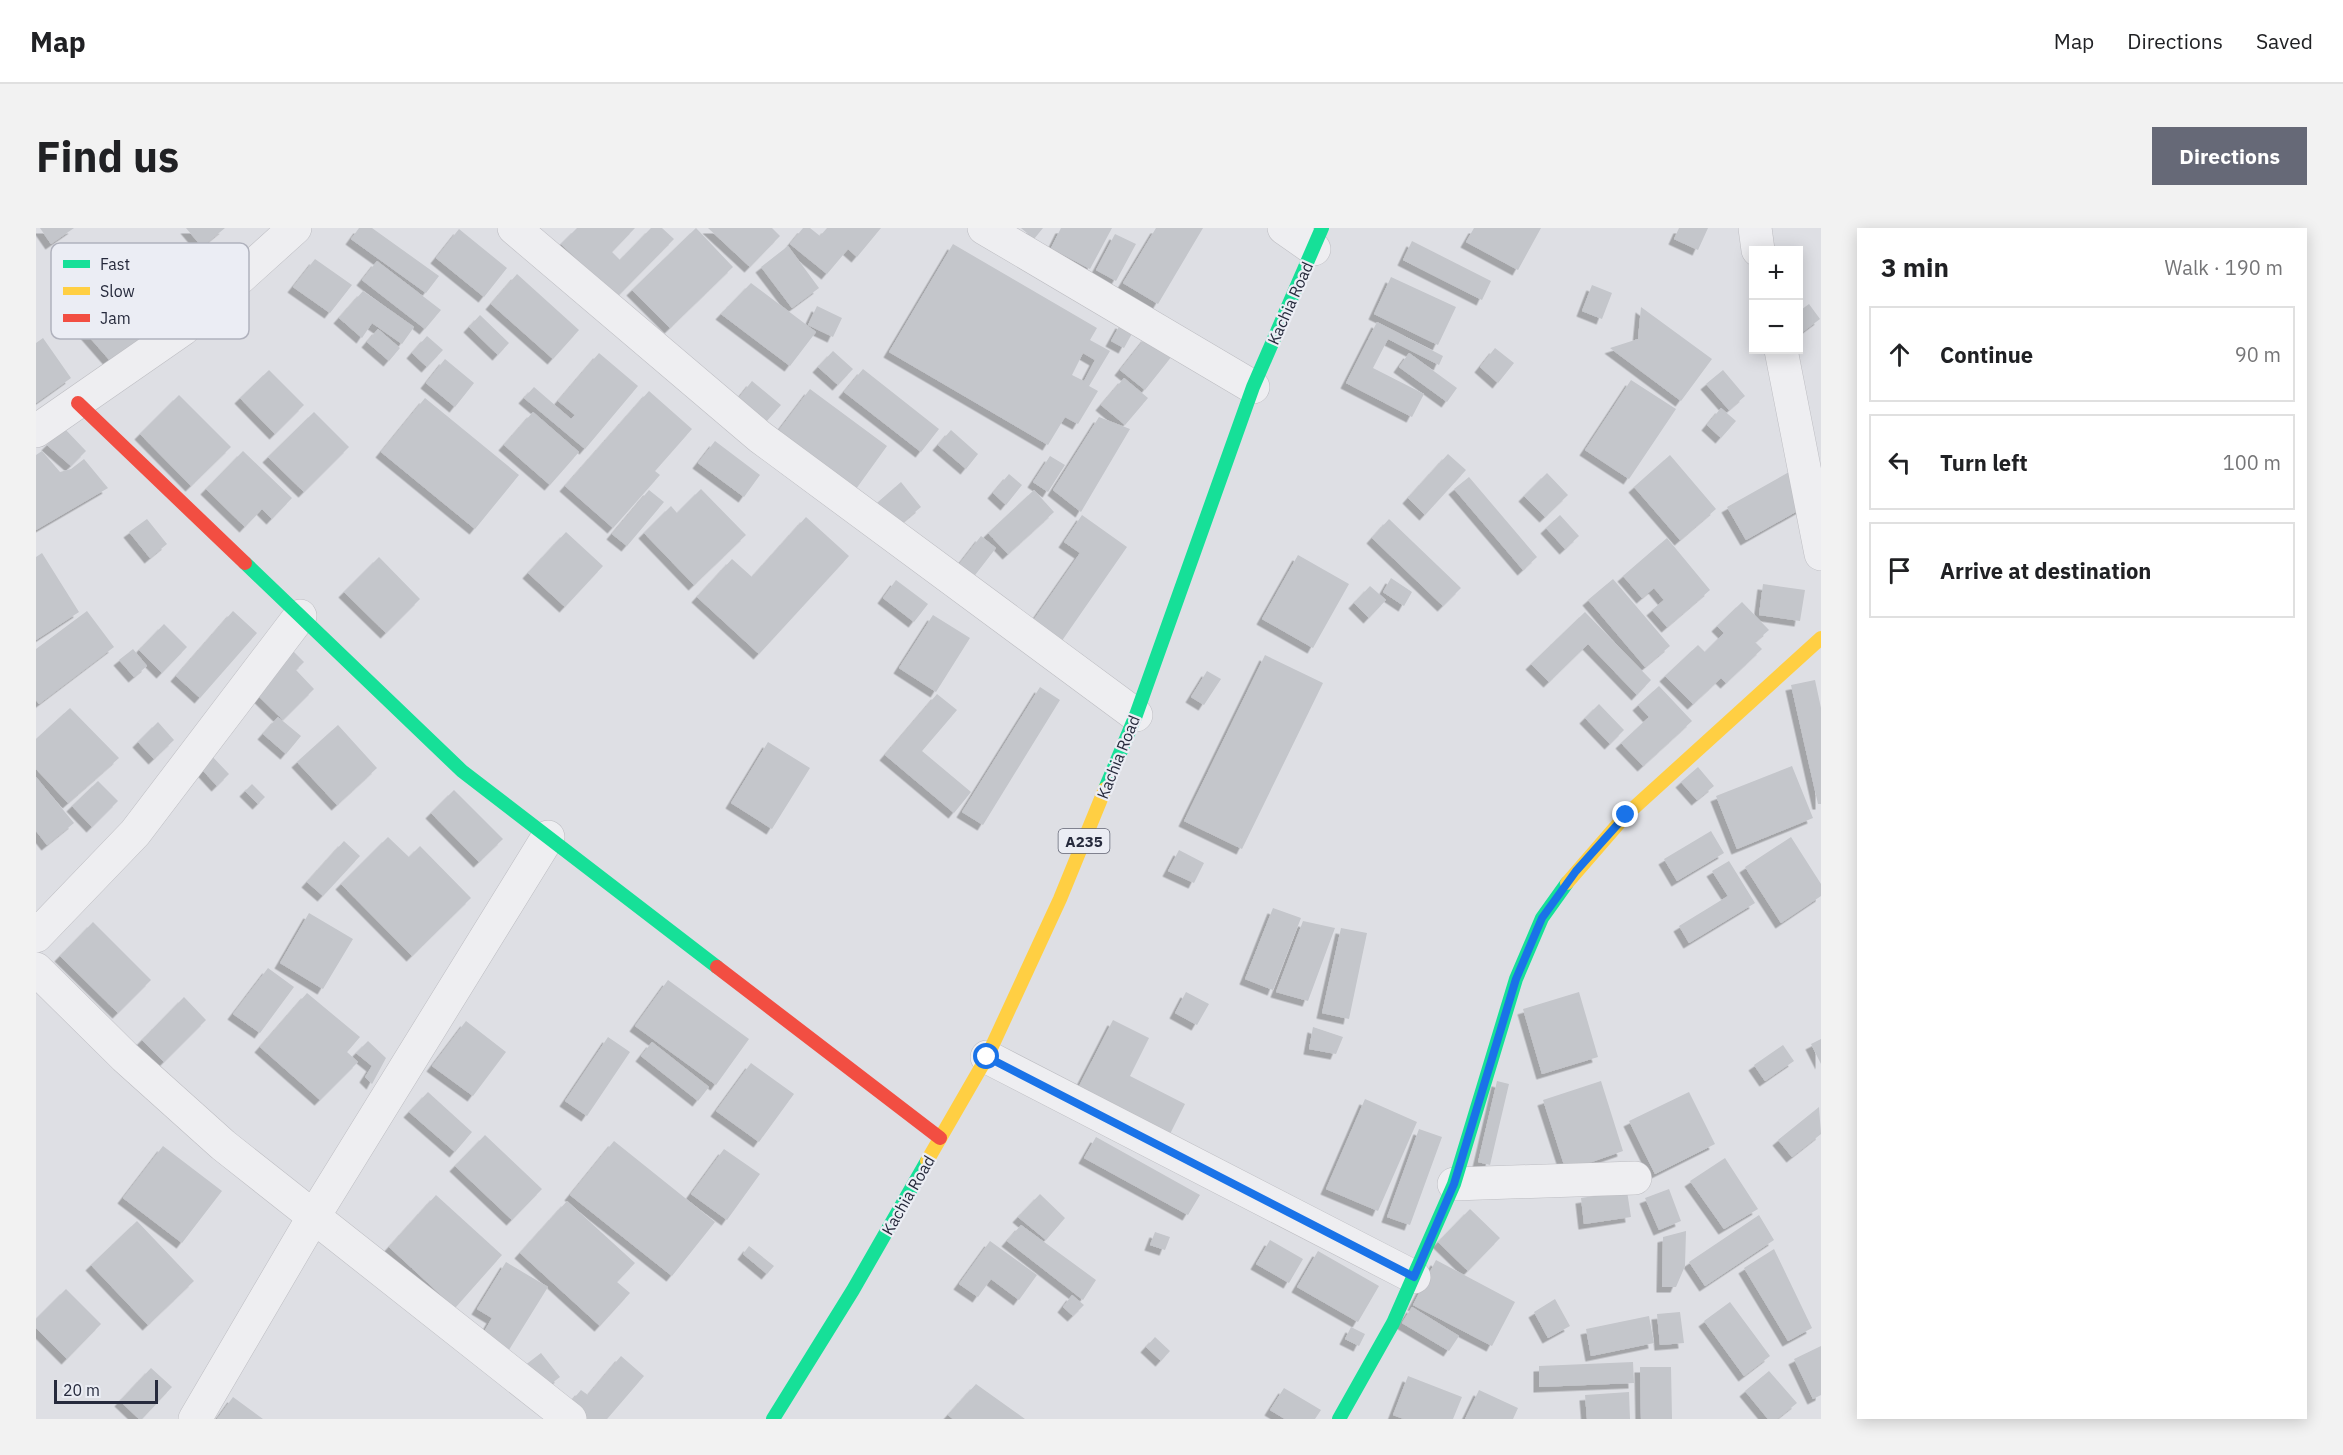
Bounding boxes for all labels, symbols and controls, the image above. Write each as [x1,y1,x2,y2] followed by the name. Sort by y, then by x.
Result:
[30,23,86,60] text: Map
[2054,27,2094,55] text: Map
[2127,27,2223,55] text: Directions
[2256,27,2313,55] text: Saved
[2152,127,2307,185] button: Directions
[36,129,179,184] text: Find us
[51,243,249,339] legend
[1749,246,1803,354] map controls
[1749,246,1803,300] button: +
[1881,250,1949,284] text: 3 min
[100,254,130,274] text: Fast
[2165,254,2283,281] text: Walk · 190 m
[1263,258,1317,348] street label: Kachia Road
[100,281,135,301] text: Slow
[1749,300,1803,354] button: −
[100,308,131,328] text: Jam
[1883,338,1916,371] icon: ahead
[1940,340,2033,369] text: Continue
[2235,341,2281,368] text: 90 m
[1883,446,1916,479] icon: left
[1940,448,2028,477] text: Turn left
[2223,449,2281,476] text: 100 m
[1883,554,1916,587] icon: arrive
[1940,556,2151,585] text: Arrive at destination
[1092,712,1144,802] street label: Kachia Road
[1612,801,1638,827] route end
[1058,829,1110,853] road number: A235
[973,1043,999,1069] route start
[877,1152,939,1238] street label: Kachia Road
[54,1377,158,1404] scale bar
[63,1380,100,1400] text: 20 m

